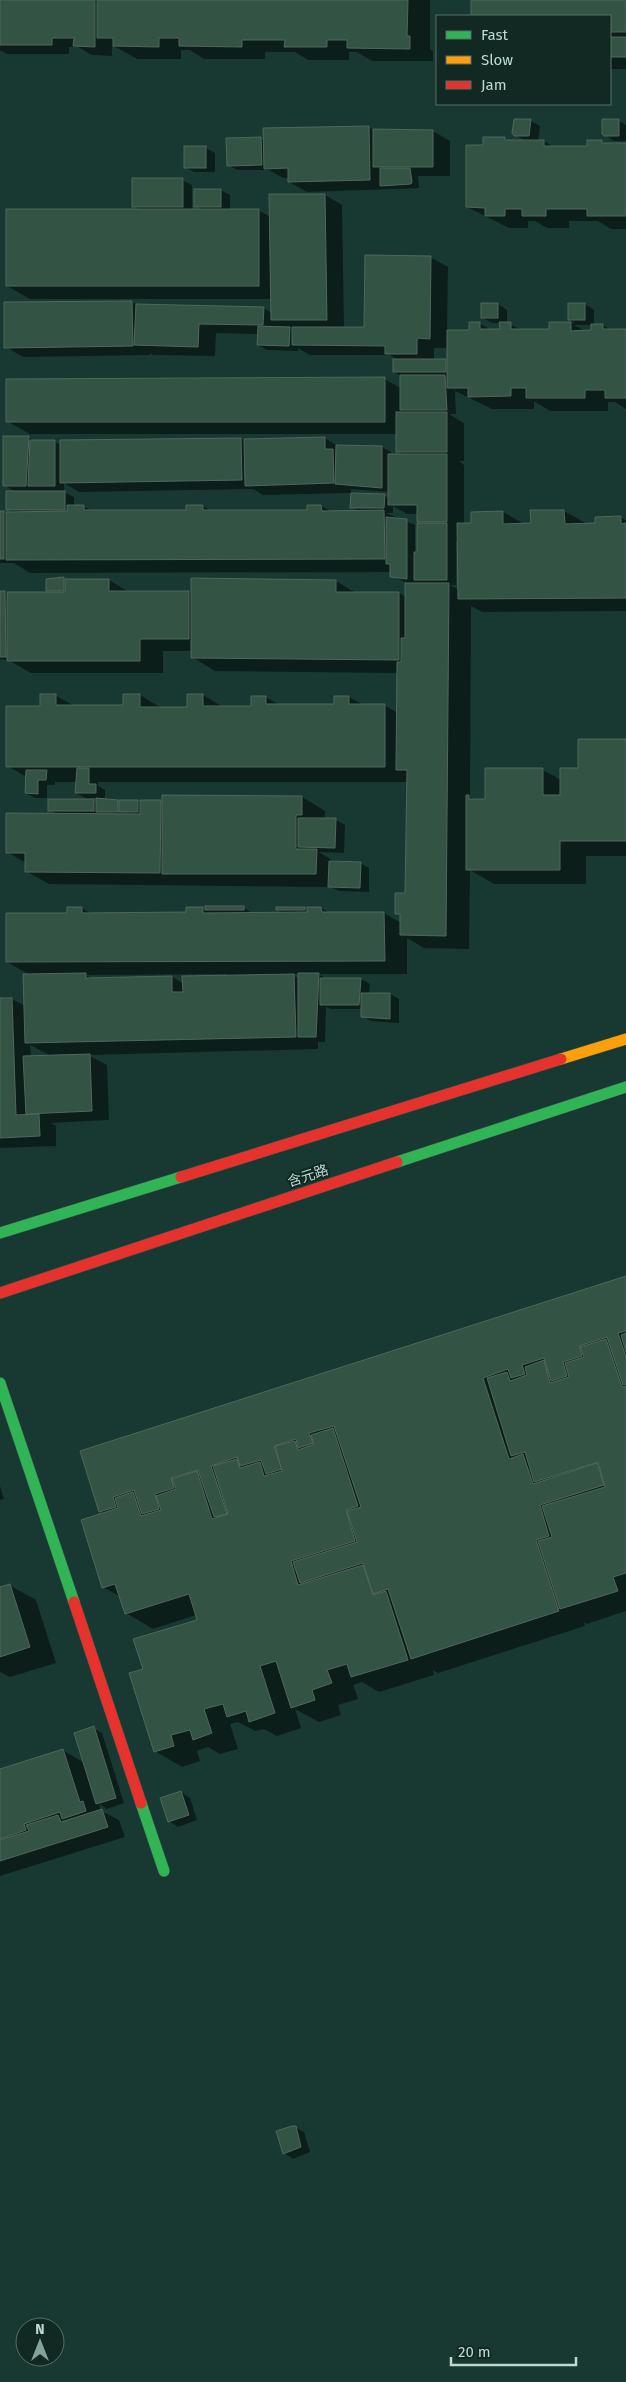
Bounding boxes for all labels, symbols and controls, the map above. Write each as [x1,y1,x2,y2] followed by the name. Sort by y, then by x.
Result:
[436,15,611,105] legend
[481,26,508,44] text: Fast
[481,51,513,69] text: Slow
[481,76,507,94] text: Jam
[285,1161,331,1191] street label: 含元路
[15,2317,65,2367] north arrow
[35,2321,45,2338] text: N
[451,2334,576,2366] scale bar
[458,2343,491,2361] text: 20 m

